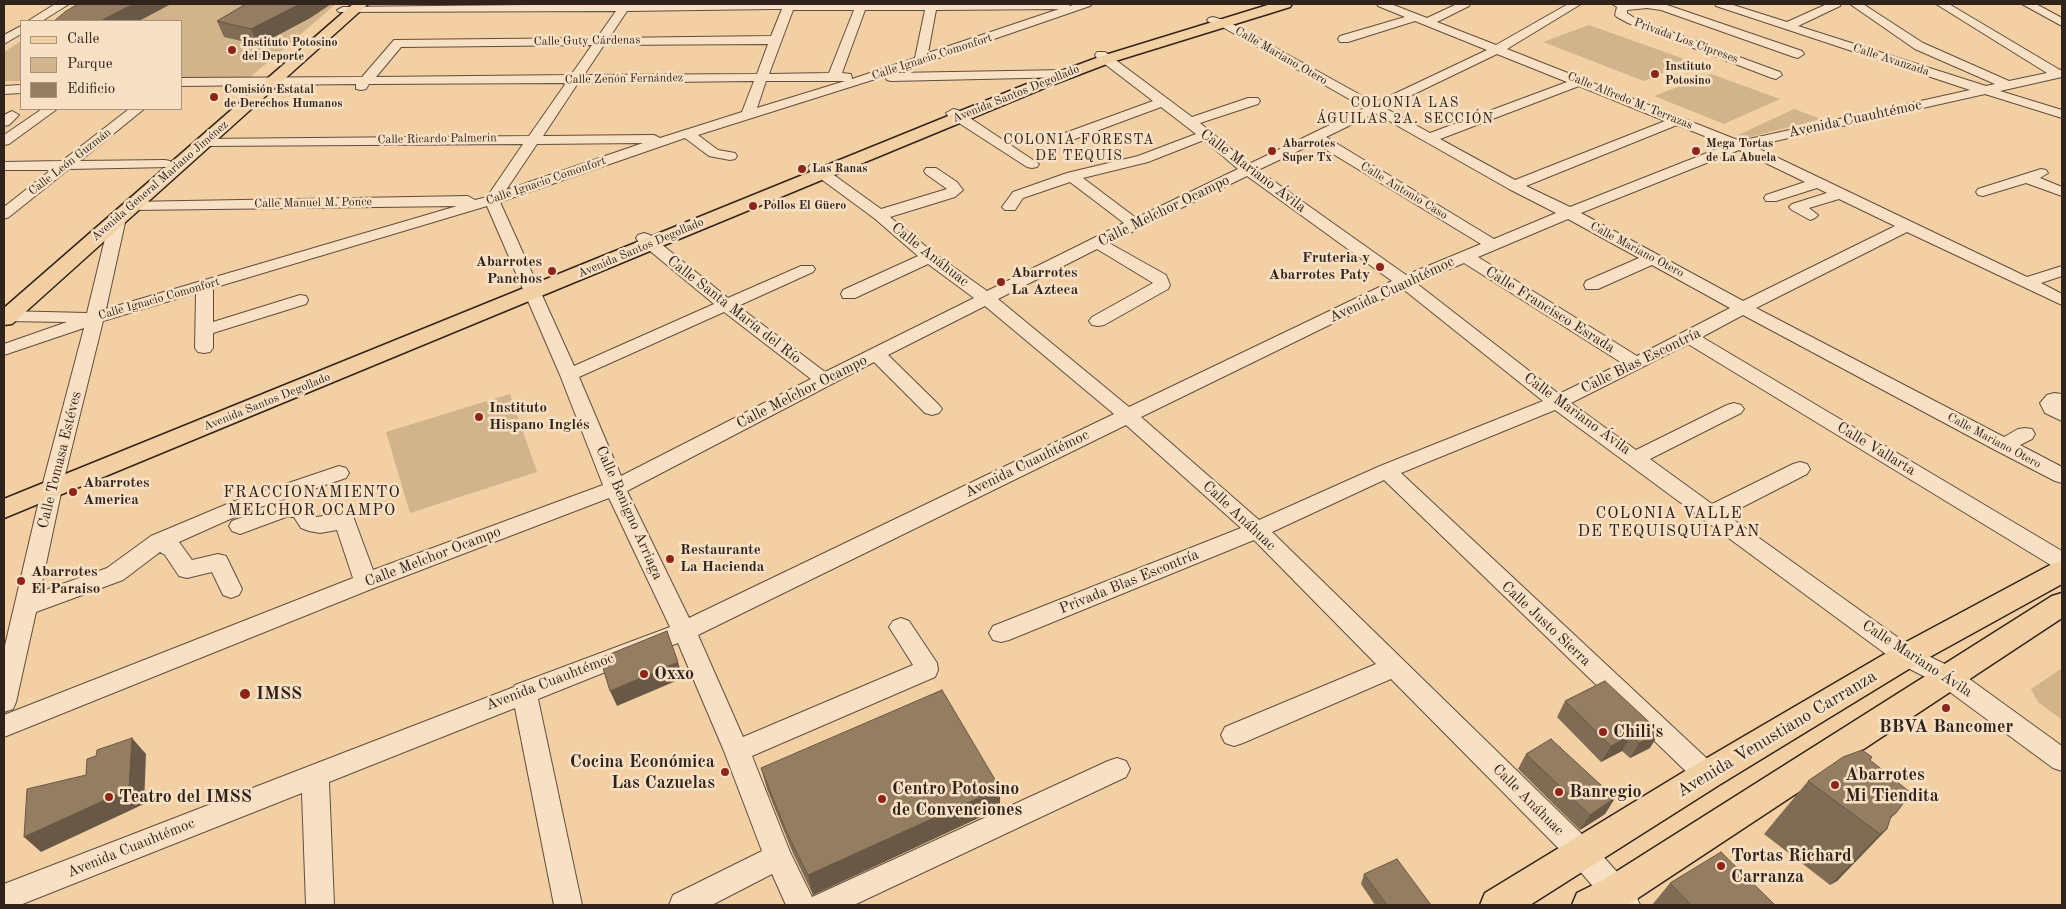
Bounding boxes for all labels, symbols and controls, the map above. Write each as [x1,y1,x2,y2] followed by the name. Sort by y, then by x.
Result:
[1632,15,1740,67] street label: Privada Los Cipreses
[20,20,182,110] legend
[1232,24,1330,88] street label: Calle Mariano Otero
[870,31,994,83] street label: Calle Ignacio Comonfort
[67,32,99,47] text: Calle
[534,33,640,49] street label: Calle Guty Cárdenas
[242,36,337,64] place label: Instituto Potosino del Deporte
[1851,41,1931,79] street label: Calle Avanzada
[226,44,238,56] marker: Instituto Potosino del Deporte
[67,57,113,72] text: Parque
[1665,60,1711,88] place label: Instituto Potosino
[950,62,1082,126] street label: Avenida Santos Degollado
[1649,68,1661,80] marker: Instituto Potosino
[1565,69,1695,133] street label: Calle Alfredo M. Terrazas
[565,71,683,87] street label: Calle Zenón Fernández
[67,82,115,97] text: Edificio
[224,83,342,111] place label: Comisión Estatal de Derechos Humanos
[208,91,220,103] marker: Comisión Estatal de Derechos Humanos
[1314,95,1496,128] district label: COLONIA LAS ÁGUILAS 2A. SECCIÓN
[1787,96,1923,142] street label: Avenida Cuauhtémoc
[89,118,231,244] street label: Avenida General Mariano Jiménez
[26,125,114,199] street label: Calle León Guzmán
[1196,125,1310,217] street label: Calle Mariano Ávila
[377,131,497,147] street label: Calle Ricardo Palmerin
[1001,132,1157,164] district label: COLONIA FORESTA DE TEQUIS
[1282,137,1335,165] place label: Abarrotes Super Tx
[1706,137,1776,165] place label: Mega Tortas de La Abuela
[1266,145,1278,157] marker: Abarrotes Super Tx
[1690,145,1702,157] marker: Mega Tortas de La Abuela
[484,154,608,208] street label: Calle Ignacio Comonfort
[1358,159,1450,223] street label: Calle Antonio Caso
[812,162,867,176] place label: Las Ranas
[796,163,808,175] marker: Las Ranas
[1095,171,1233,251] street label: Calle Melchor Ocampo
[254,195,372,211] street label: Calle Manuel M. Ponce
[763,199,846,213] place label: Pollos El Güero
[747,200,759,212] marker: Pollos El Güero
[576,215,706,281] street label: Avenida Santos Degollado
[888,219,972,291] street label: Calle Anáhuac
[1588,219,1686,281] street label: Calle Mariano Otero
[1269,249,1370,284] place label: Fruteria y Abarrotes Paty
[663,252,805,368] street label: Calle Santa María del Río
[476,253,542,288] place label: Abarrotes Panchos
[1327,253,1457,327] street label: Avenida Cuauhtémoc
[1374,261,1386,273] marker: Fruteria y Abarrotes Paty
[1482,263,1618,357] street label: Calle Francisco Esrada
[1011,264,1078,299] place label: Abarrotes La Azteca
[546,265,558,277] marker: Abarrotes Panchos
[97,275,221,323] street label: Calle Ignacio Comonfort
[995,276,1007,288] marker: Abarrotes La Azteca
[1578,324,1704,398] street label: Calle Blas Escontría
[734,351,870,433] street label: Calle Melchor Ocampo
[1520,369,1634,459] street label: Calle Mariano Ávila
[201,370,333,434] street label: Avenida Santos Degollado
[34,389,86,531] street label: Calle Tomasa Estéves
[489,399,590,434] place label: Instituto Hispano Inglés
[1945,410,2043,472] street label: Calle Mariano Otero
[473,411,485,423] marker: Instituto Hispano Inglés
[1833,418,1919,480] street label: Calle Vallarta
[962,426,1092,502] street label: Avenida Cuauhtémoc
[591,443,667,583] street label: Calle Benigno Arriaga
[83,474,149,509] place label: Abarrotes America
[1199,477,1279,555] street label: Calle Anáhuac
[221,483,403,521] district label: FRACCIONAMIENTO MELCHOR OCAMPO
[67,486,79,498] marker: Abarrotes America
[1576,504,1762,542] district label: COLONIA VALLE DE TEQUISQUIAPAN
[362,523,504,591] street label: Calle Melchor Ocampo
[680,541,764,576] place label: Restaurante La Hacienda
[1057,546,1201,618] street label: Privada Blas Escontría
[664,553,676,565] marker: Restaurante La Hacienda
[31,563,100,598] place label: Abarrotes El Paraiso
[15,575,27,587] marker: Abarrotes El Paraiso
[1497,578,1595,670] street label: Calle Justo Sierra
[1858,617,1976,701] street label: Calle Mariano Ávila
[483,649,617,715] street label: Avenida Cuauhtémoc
[654,663,694,685] place label: Oxxo
[1673,666,1881,802] street label: Avenida Venustiano Carranza
[638,668,650,680] marker: Oxxo
[256,683,302,705] place label: IMSS
[238,687,252,701] marker: IMSS
[1940,702,1952,714] marker: BBVA Bancomer
[1879,716,2013,738] place label: BBVA Bancomer
[1613,721,1663,743] place label: Chili's
[1597,726,1609,738] marker: Chili's
[570,751,715,794] place label: Cocina Económica Las Cazuelas
[1488,760,1568,840] street label: Calle Anáhuac
[1845,764,1939,806] place label: Abarrotes Mi Tiendita
[719,766,731,778] marker: Cocina Económica Las Cazuelas
[892,778,1022,821] place label: Centro Potosino de Convenciones
[1829,779,1841,791] marker: Abarrotes Mi Tiendita
[1569,781,1642,803] place label: Banregio
[119,786,252,808] place label: Teatro del IMSS
[1553,786,1565,798] marker: Banregio
[103,791,115,803] marker: Teatro del IMSS
[876,793,888,805] marker: Centro Potosino de Convenciones
[65,814,197,882] street label: Avenida Cuauhtémoc
[1731,845,1852,888] place label: Tortas Richard Carranza
[1715,860,1727,872] marker: Tortas Richard Carranza

